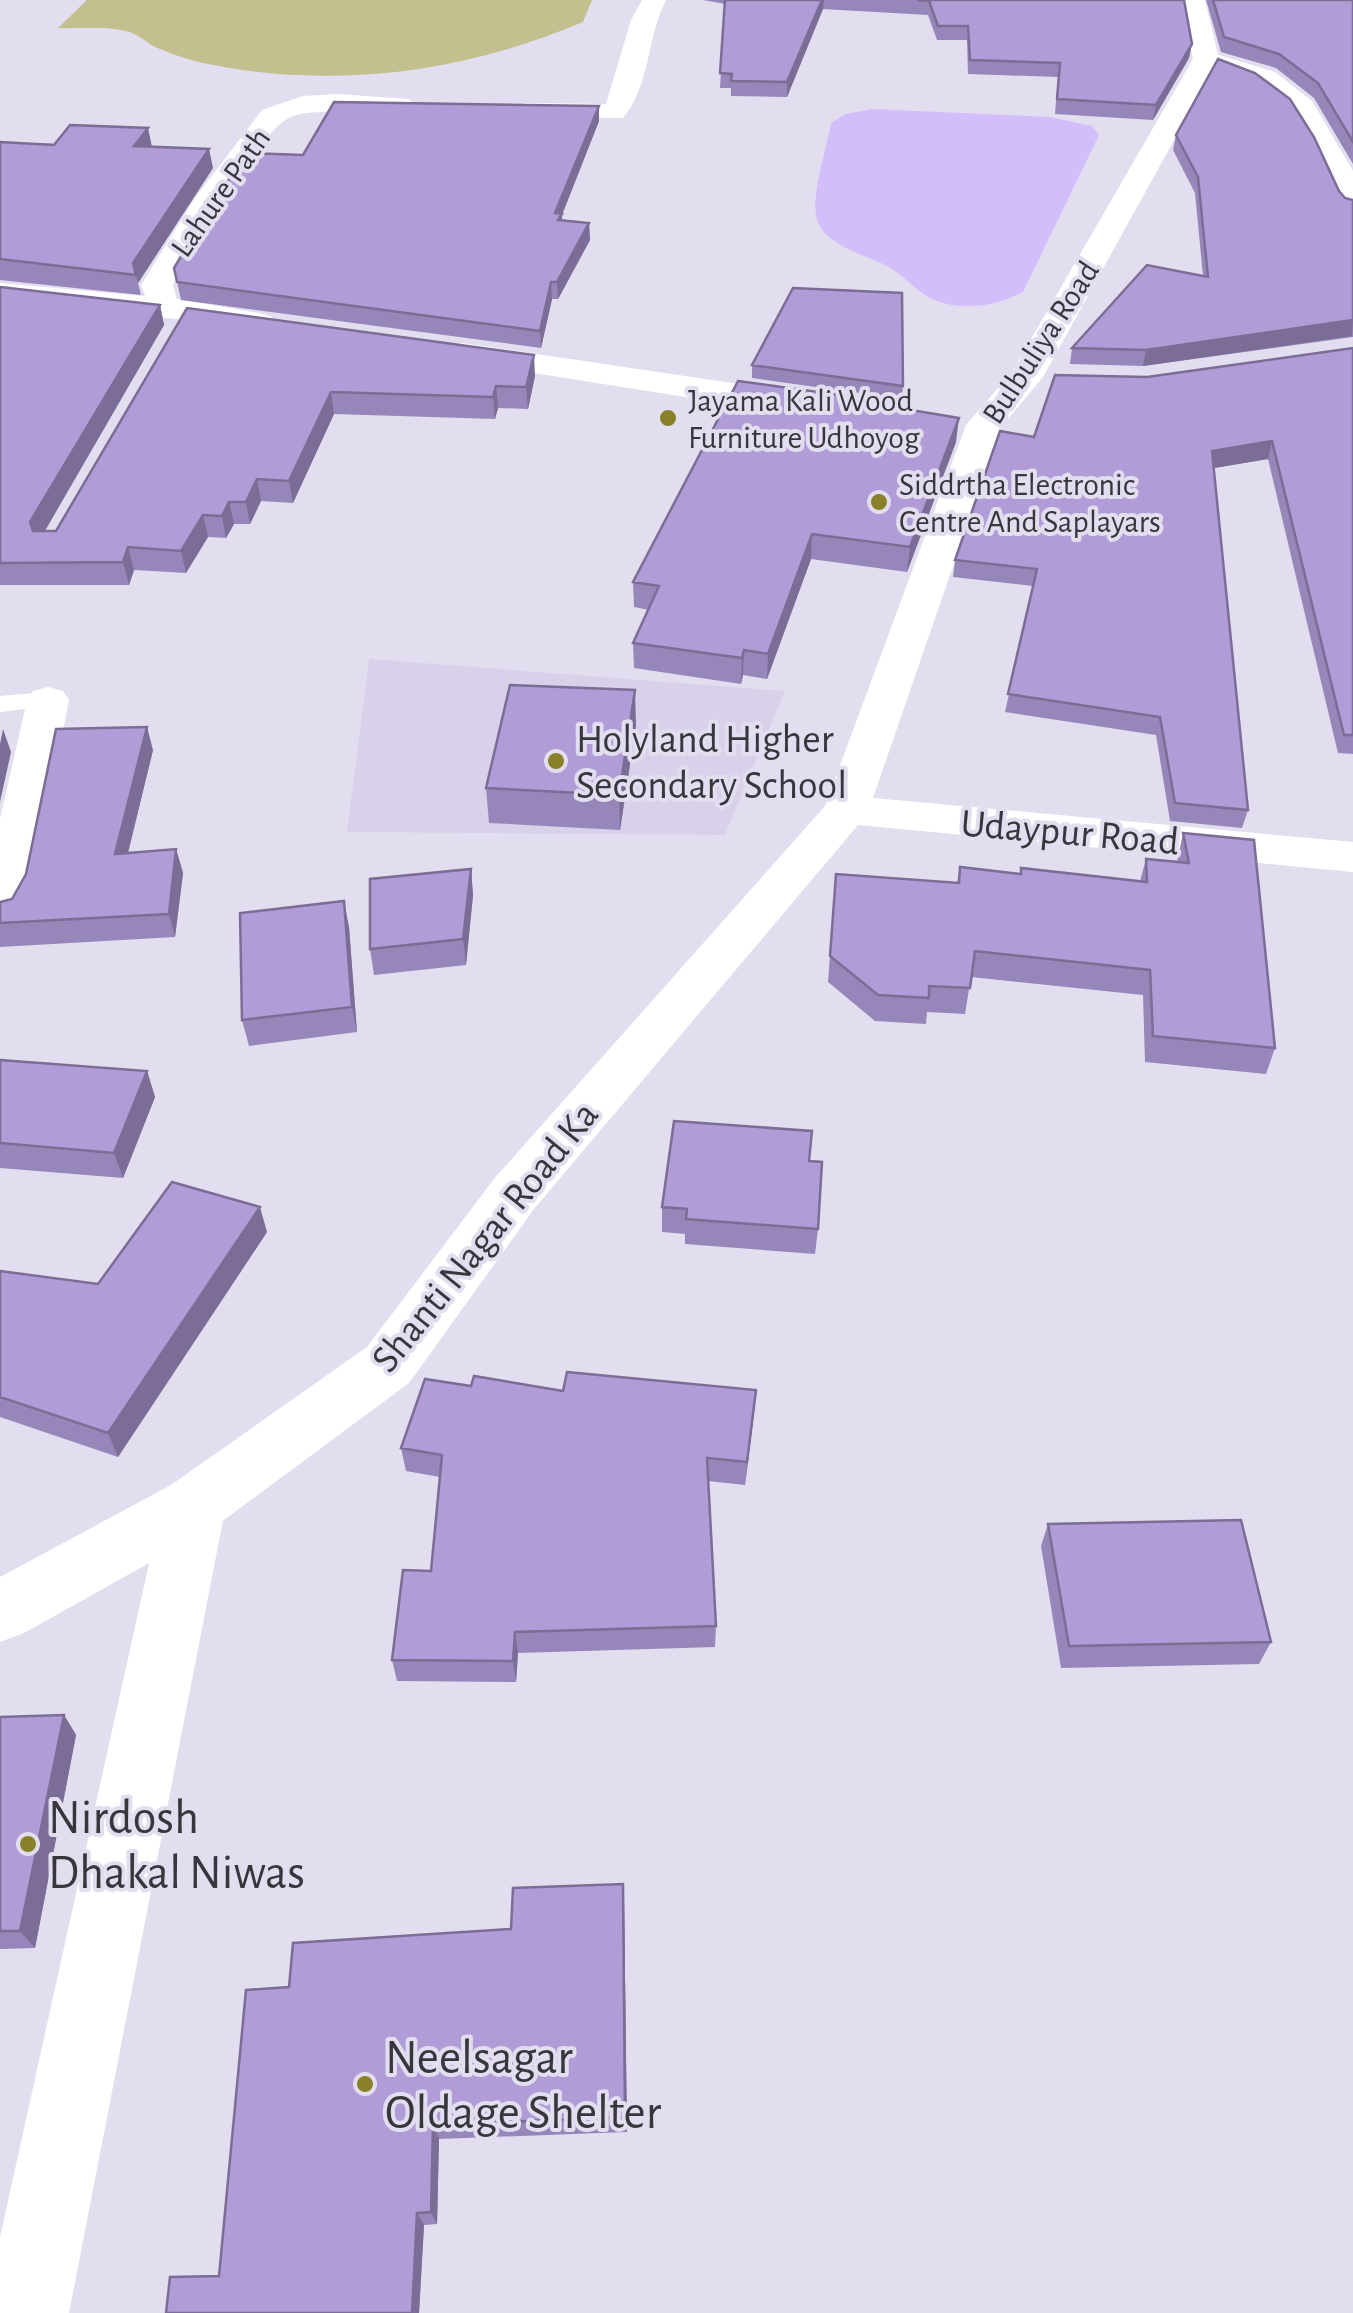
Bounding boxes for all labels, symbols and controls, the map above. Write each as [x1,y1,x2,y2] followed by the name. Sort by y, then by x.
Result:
[165,123,277,263] street label: Lahure Path
[977,256,1105,430] street label: Bulbuliya Road
[688,385,920,454] place label: Jayama Kali Wood Furniture Udhoyog
[657,407,679,429] marker: Jayama Kali Wood Furniture Udhoyog
[899,469,1161,538] place label: Siddrtha Electronic Centre And Saplayars
[868,491,890,513] marker: Siddrtha Electronic Centre And Saplayars
[576,720,847,806] place label: Holyland Higher Secondary School
[545,750,567,772] marker: Holyland Higher Secondary School
[959,804,1181,862] street label: Udaypur Road
[365,1095,606,1380] street label: Shanti Nagar Road Ka
[48,1795,305,1898] place label: Nirdosh Dhakal Niwas
[17,1833,39,1855] marker: Nirdosh Dhakal Niwas
[385,2035,662,2138] place label: Neelsagar Oldage Shelter
[354,2073,376,2095] marker: Neelsagar Oldage Shelter

